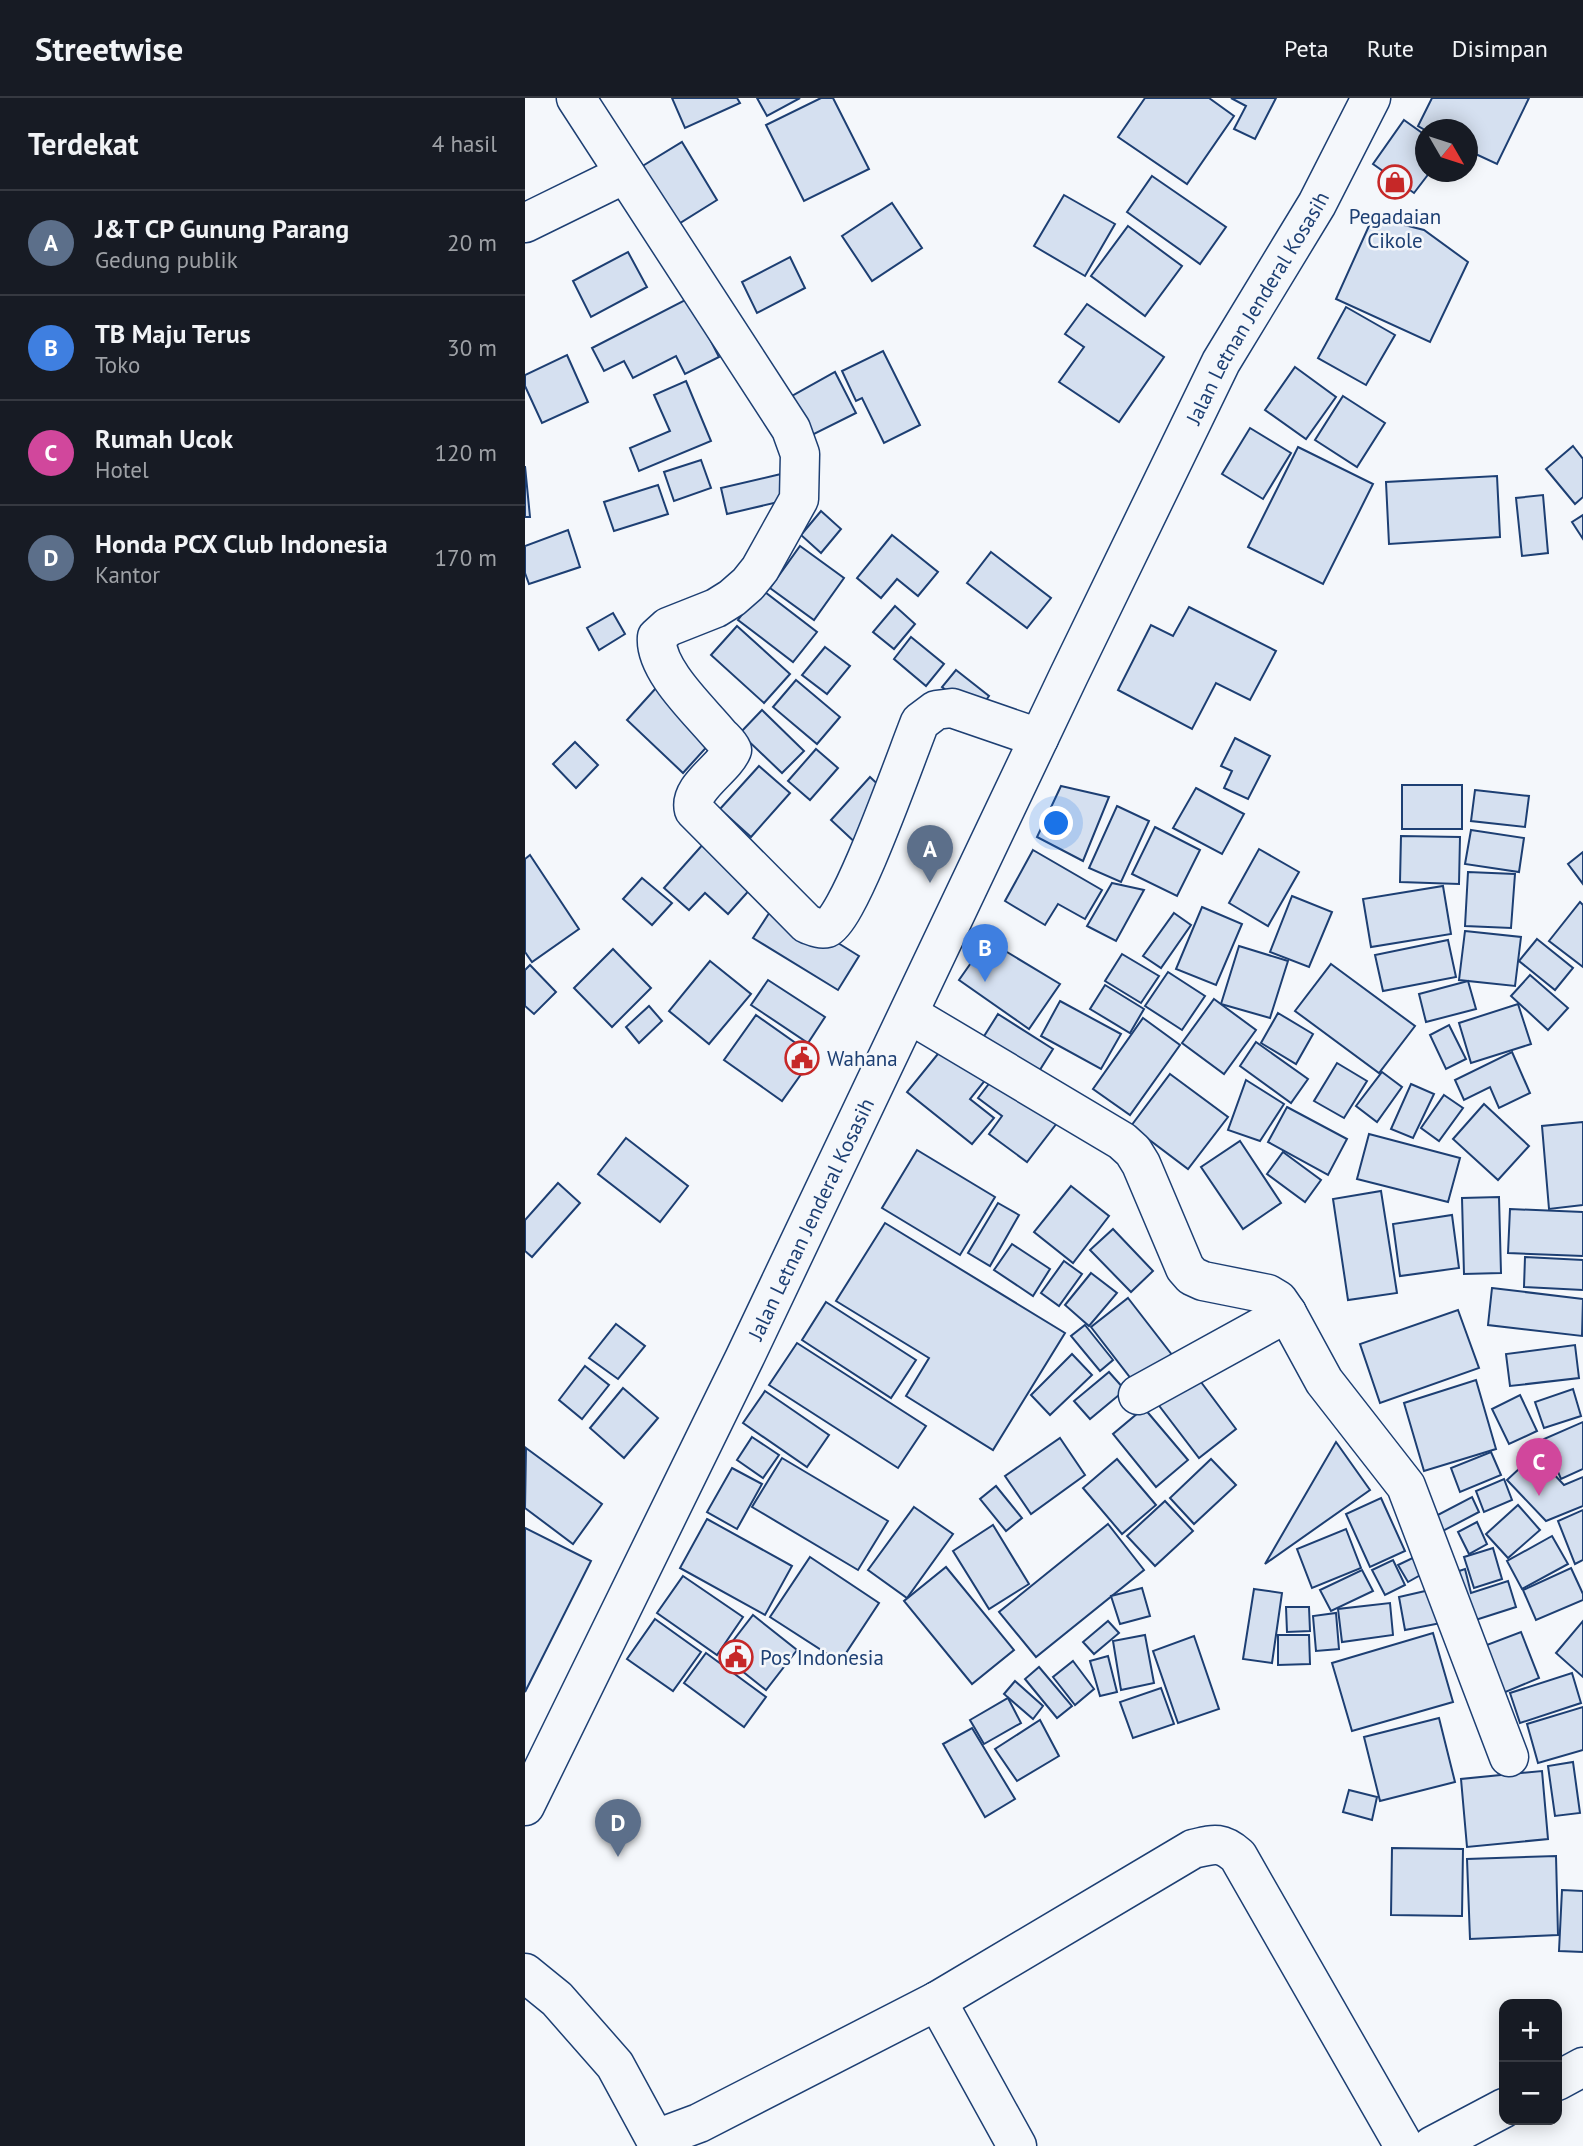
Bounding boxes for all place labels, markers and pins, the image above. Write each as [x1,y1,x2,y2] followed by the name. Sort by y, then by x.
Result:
[1376,163,1414,201] shop icon: Pegadaian Cikole
[1349,203,1441,254] place label: Pegadaian Cikole
[907,825,953,883] pin: A
[962,924,1008,982] pin: B
[783,1039,821,1077] public building icon: Wahana
[827,1045,898,1072] place label: Wahana
[1516,1438,1562,1496] pin: C
[717,1638,755,1676] public building icon: Pos Indonesia
[760,1644,884,1671] place label: Pos Indonesia
[595,1799,641,1857] pin: D

